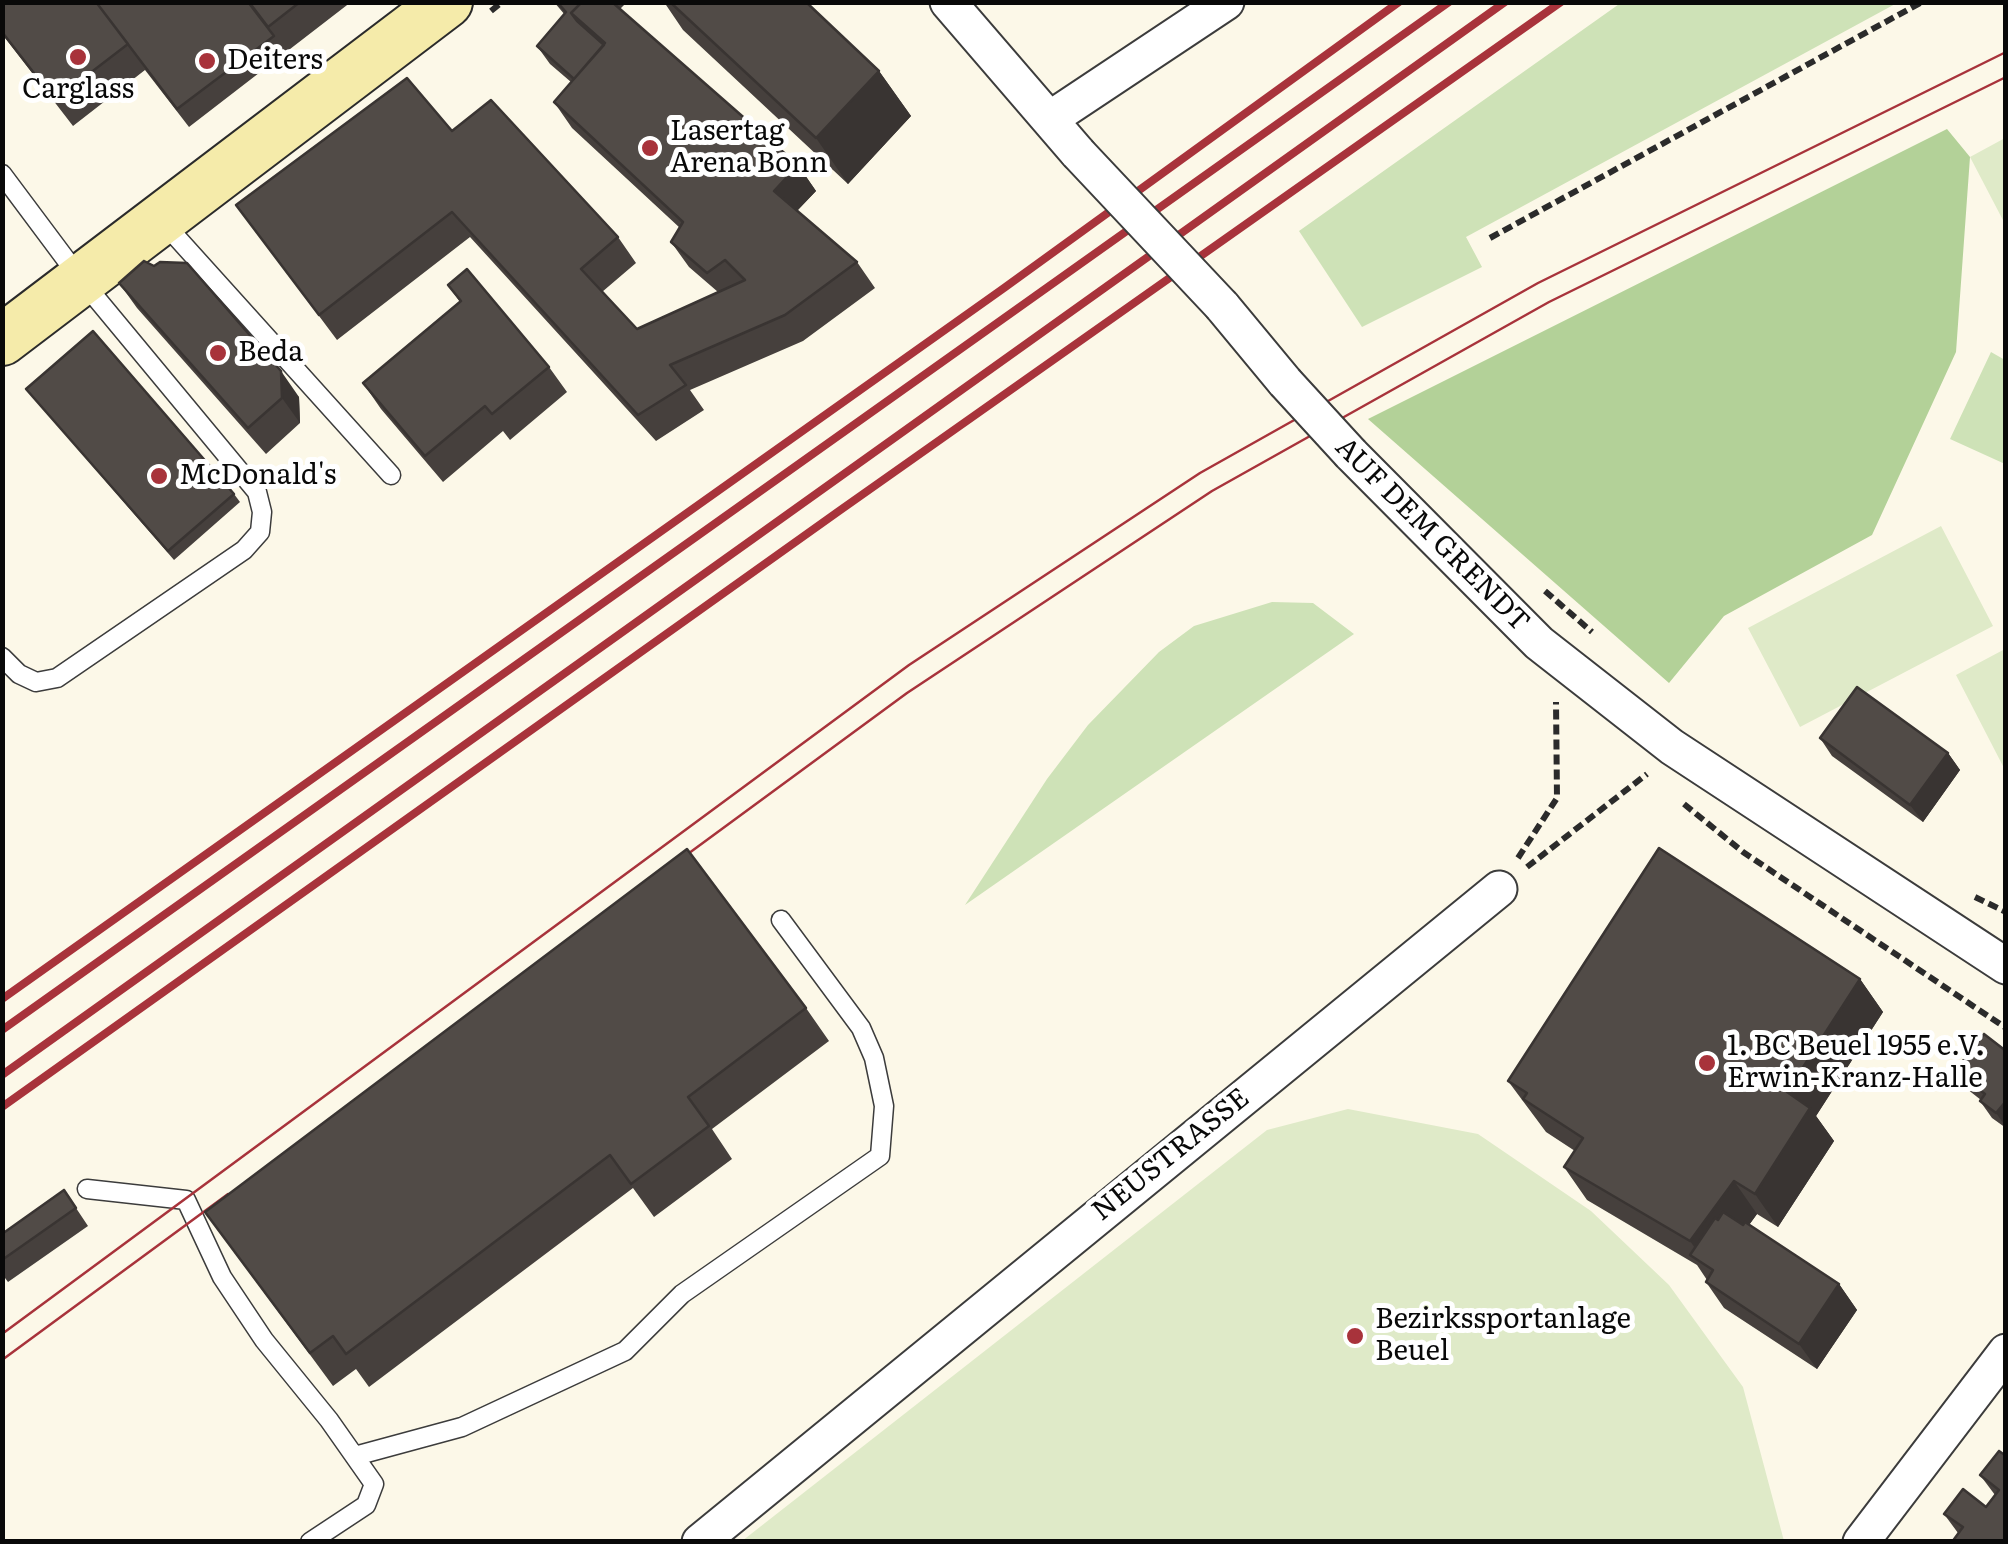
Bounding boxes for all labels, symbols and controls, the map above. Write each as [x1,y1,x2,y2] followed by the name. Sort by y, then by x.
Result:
[227,44,323,78] place label: Deiters
[67,46,89,68] marker: Carglass
[196,50,218,72] marker: Deiters
[22,73,134,107] place label: Carglass
[670,115,828,181] place label: Lasertag Arena Bonn
[639,137,661,159] marker: Lasertag Arena Bonn
[238,336,303,370] place label: Beda
[207,342,229,364] marker: Beda
[1328,431,1536,639] street label: AUF DEM GRENDT
[179,459,336,493] place label: McDonald's
[148,465,170,487] marker: McDonald's
[1727,1030,1985,1096] place label: 1. BC Beuel 1955 e.V. Erwin-Kranz-Halle
[1696,1052,1718,1074] marker: 1. BC Beuel 1955 e.V. Erwin-Kranz-Halle
[1086,1081,1256,1229] street label: NEUSTRASSE
[1375,1303,1631,1369] place label: Bezirkssportanlage Beuel
[1344,1325,1366,1347] marker: Bezirkssportanlage Beuel

